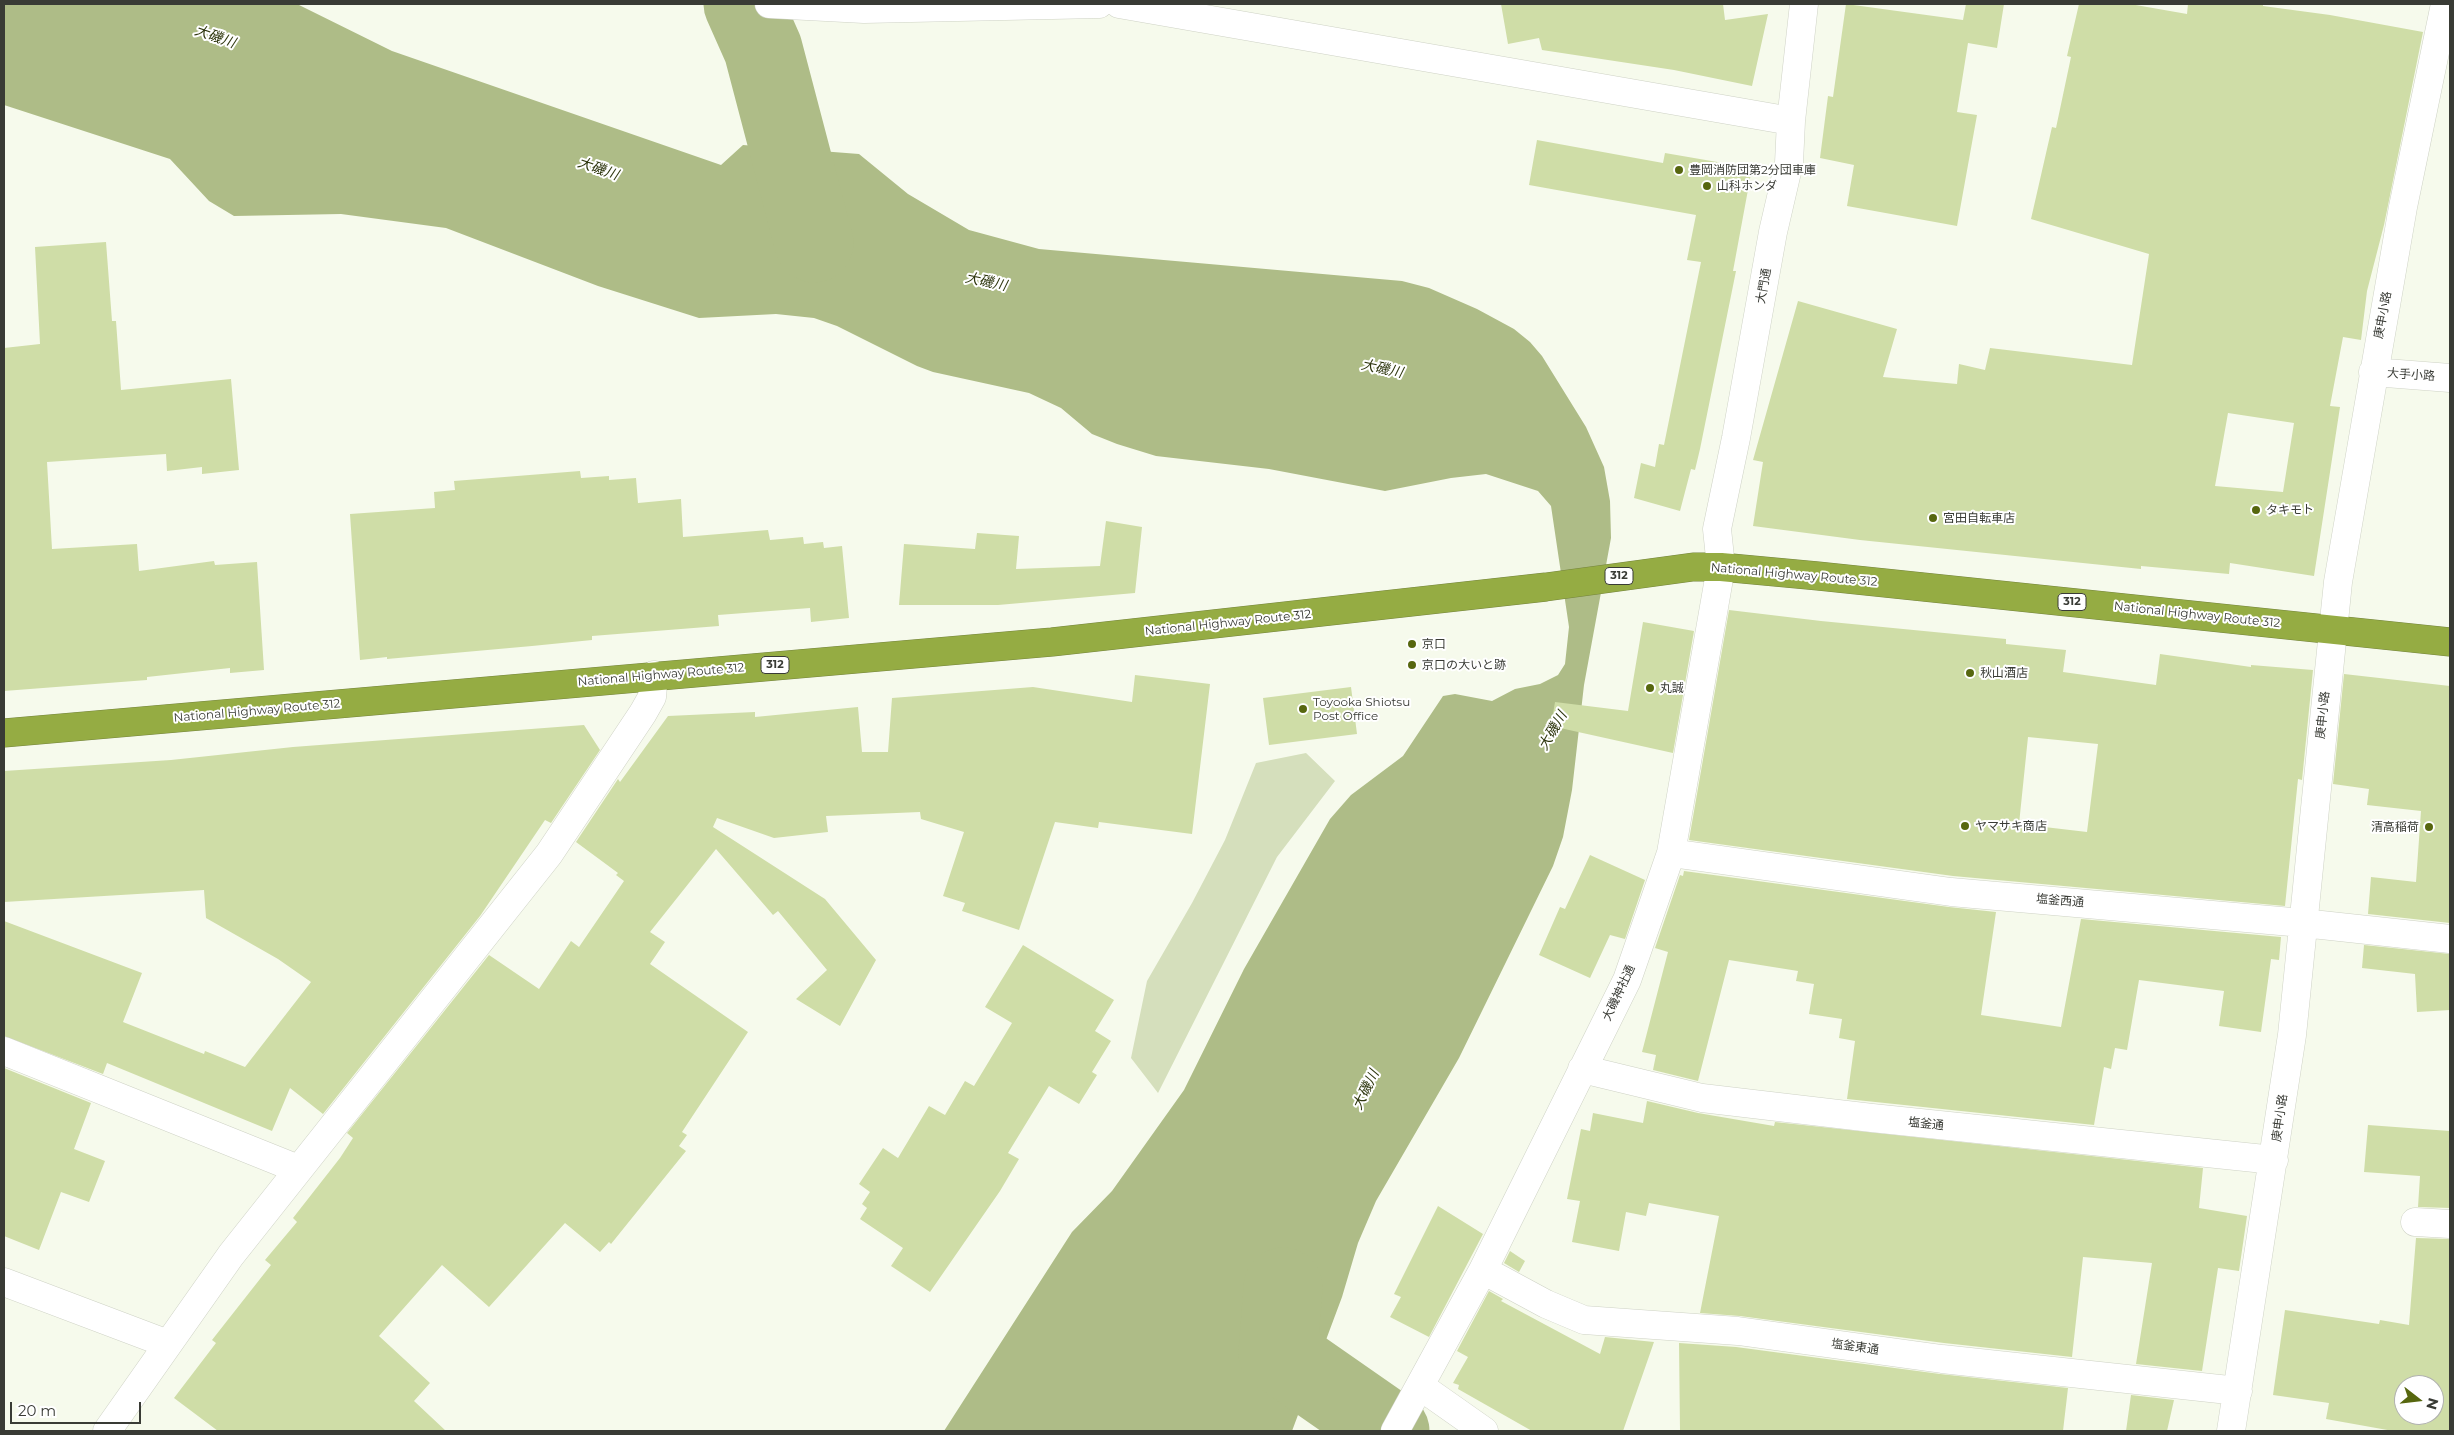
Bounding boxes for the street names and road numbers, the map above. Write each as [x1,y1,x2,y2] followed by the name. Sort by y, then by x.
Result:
[1754,267,1774,305] street label: 大門通
[2371,290,2395,340] street label: 庚申小路
[2387,366,2435,384] street label: 大手小路
[1710,561,1878,589] street label: National Highway Route 312
[1605,568,1633,584] road number: 312
[2058,594,2086,610] road number: 312
[2113,599,2281,631] street label: National Highway Route 312
[1144,607,1312,639] street label: National Highway Route 312
[761,656,789,674] road number: 312
[577,661,745,689] street label: National Highway Route 312
[2313,690,2333,740] street label: 庚申小路
[173,697,341,725] street label: National Highway Route 312
[2035,892,2085,910] street label: 塩釜西通
[1600,963,1638,1023] street label: 大磯神社通
[2270,1093,2290,1143] street label: 庚申小路
[1907,1115,1945,1133] street label: 塩釜通
[1830,1337,1880,1357] street label: 塩釜東通

